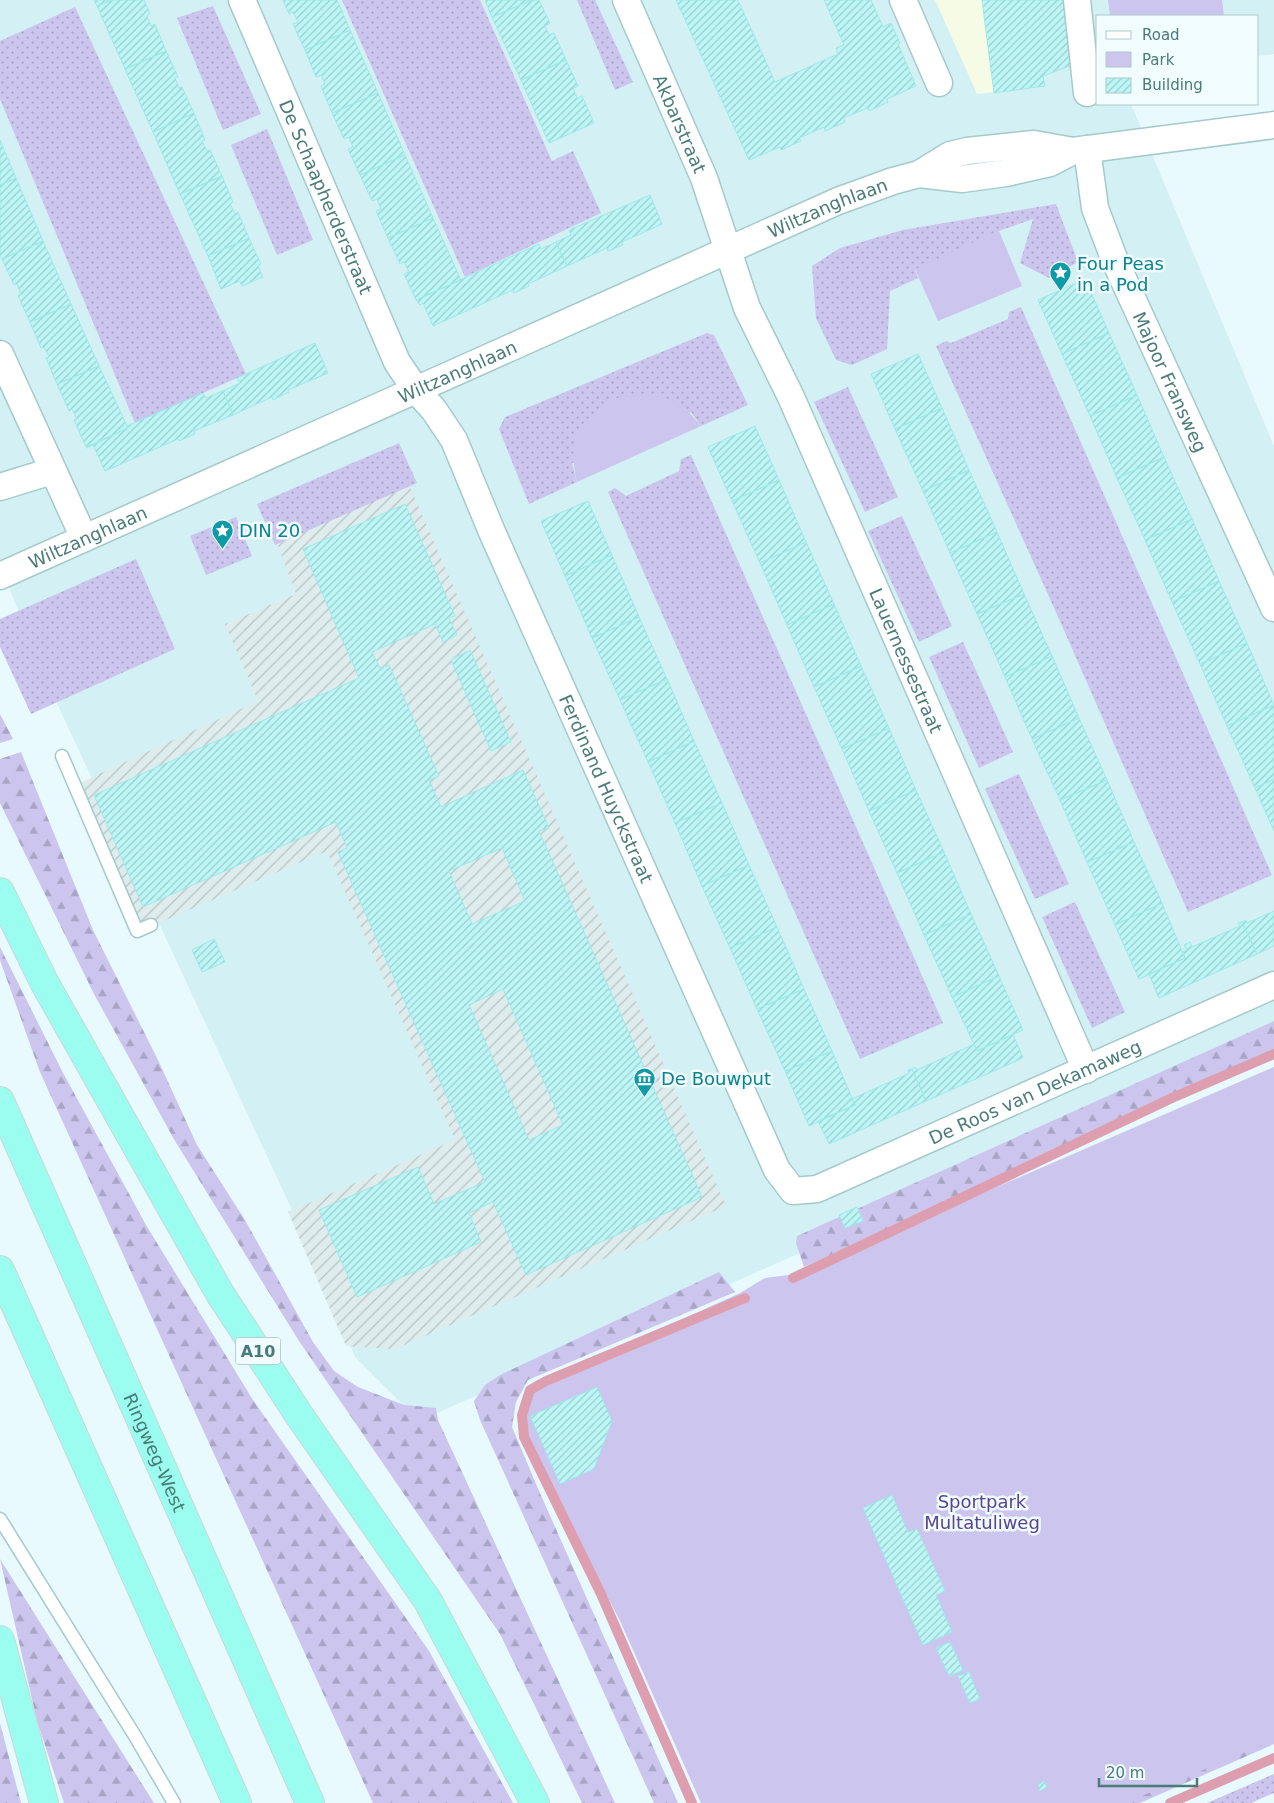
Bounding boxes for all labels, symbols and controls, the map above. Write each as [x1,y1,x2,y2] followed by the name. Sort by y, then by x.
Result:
[1096,15,1259,105] legend
[1142,26,1180,44] text: Road
[1142,51,1175,69] text: Park
[649,71,711,176] street label: Akbarstraat
[1142,76,1203,94] text: Building
[275,96,377,297] street label: De Schaapherderstraat
[764,173,890,242] street label: Wiltzanghlaan
[1077,253,1164,295] place label: Four Peas in a Pod
[1049,261,1073,292] place icon: Four Peas in a Pod
[1129,308,1212,455] street label: Majoor Fransweg
[395,336,520,407] street label: Wiltzanghlaan
[25,501,150,572] street label: Wiltzanghlaan
[211,518,235,549] place icon: DIN 20
[239,520,300,541] place label: DIN 20
[865,585,947,736] street label: Lauernessestraat
[555,691,658,886] street label: Ferdinand Huyckstraat
[925,1035,1144,1148] street label: De Roos van Dekamaweg
[633,1066,657,1097] museum icon: De Bouwput
[661,1068,771,1089] place label: De Bouwput
[236,1338,280,1364] road number: A10
[120,1390,191,1515] street label: Ringweg-West
[924,1491,1040,1533] park label: Sportpark Multatuliweg
[1099,1756,1196,1788] scale bar
[1106,1764,1144,1782] text: 20 m

